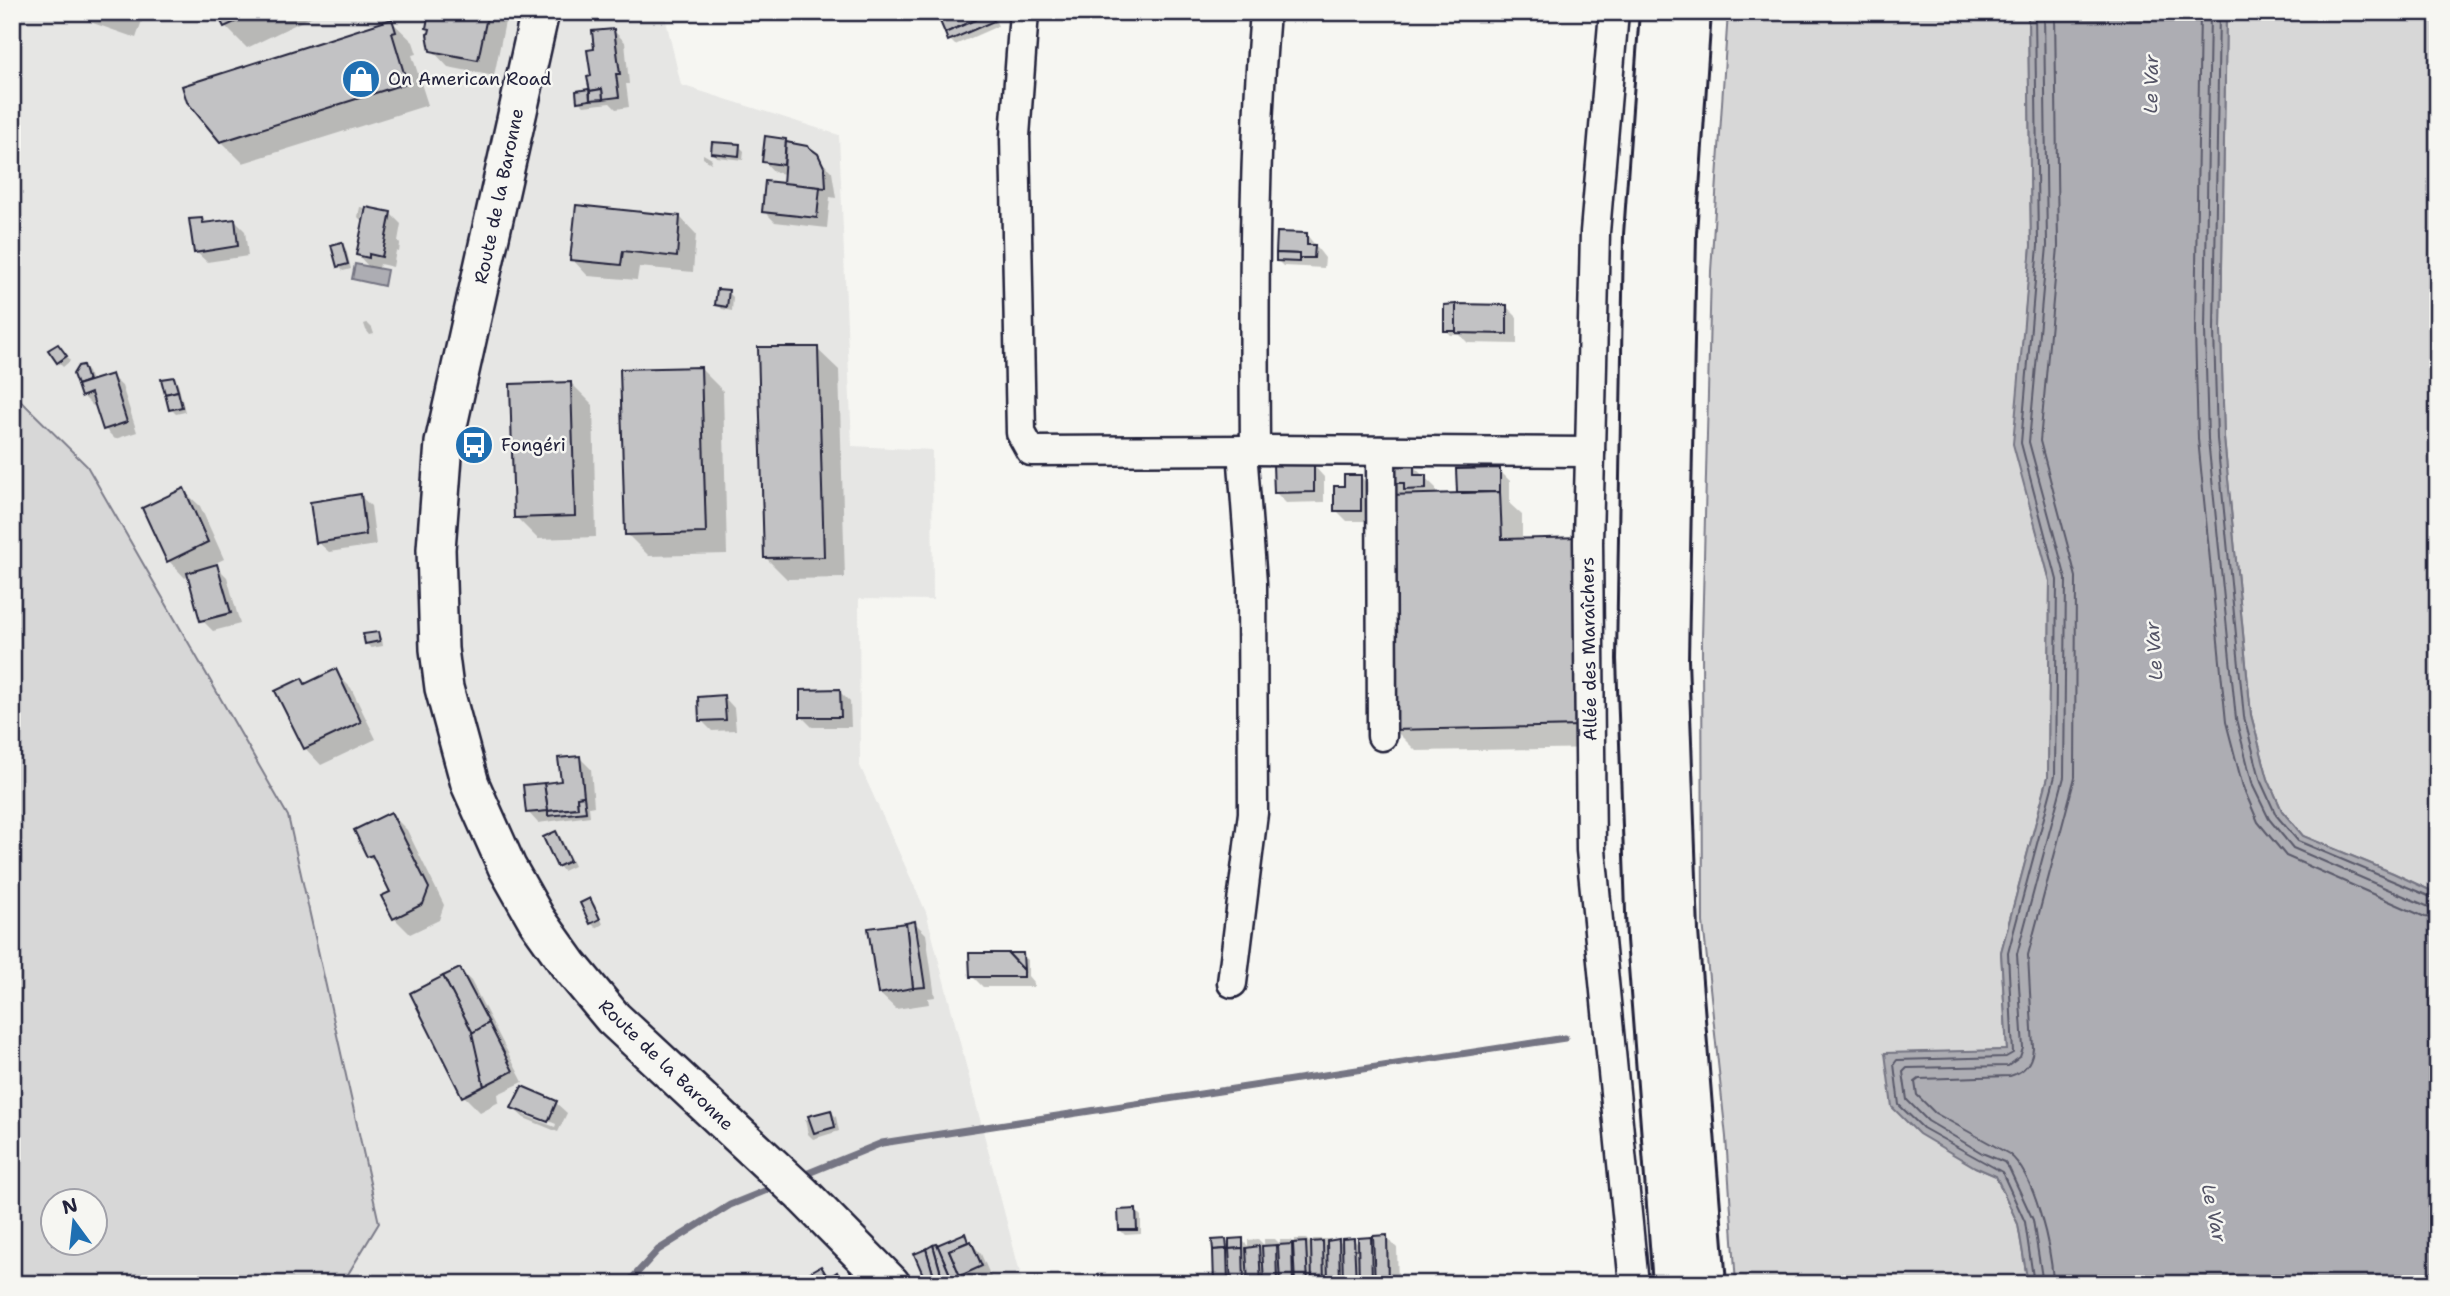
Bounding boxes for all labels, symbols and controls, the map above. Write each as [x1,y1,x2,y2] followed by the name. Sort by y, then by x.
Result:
[2138,53,2164,114] water label: Le Var
[340,58,382,100] shop icon: On American Road
[388,67,551,91] place label: On American Road
[469,106,529,286] street label: Route de la Baronne
[453,424,495,466] bus stop icon: Fongéri
[501,433,566,457] place label: Fongéri
[1575,557,1603,741] street label: Allée des Maraîchers
[2139,620,2169,681] water label: Le Var
[593,994,739,1136] street label: Route de la Baronne
[2196,1182,2233,1245] water label: Le Var
[38,1188,108,1258] north arrow
[59,1192,80,1220] text: N

